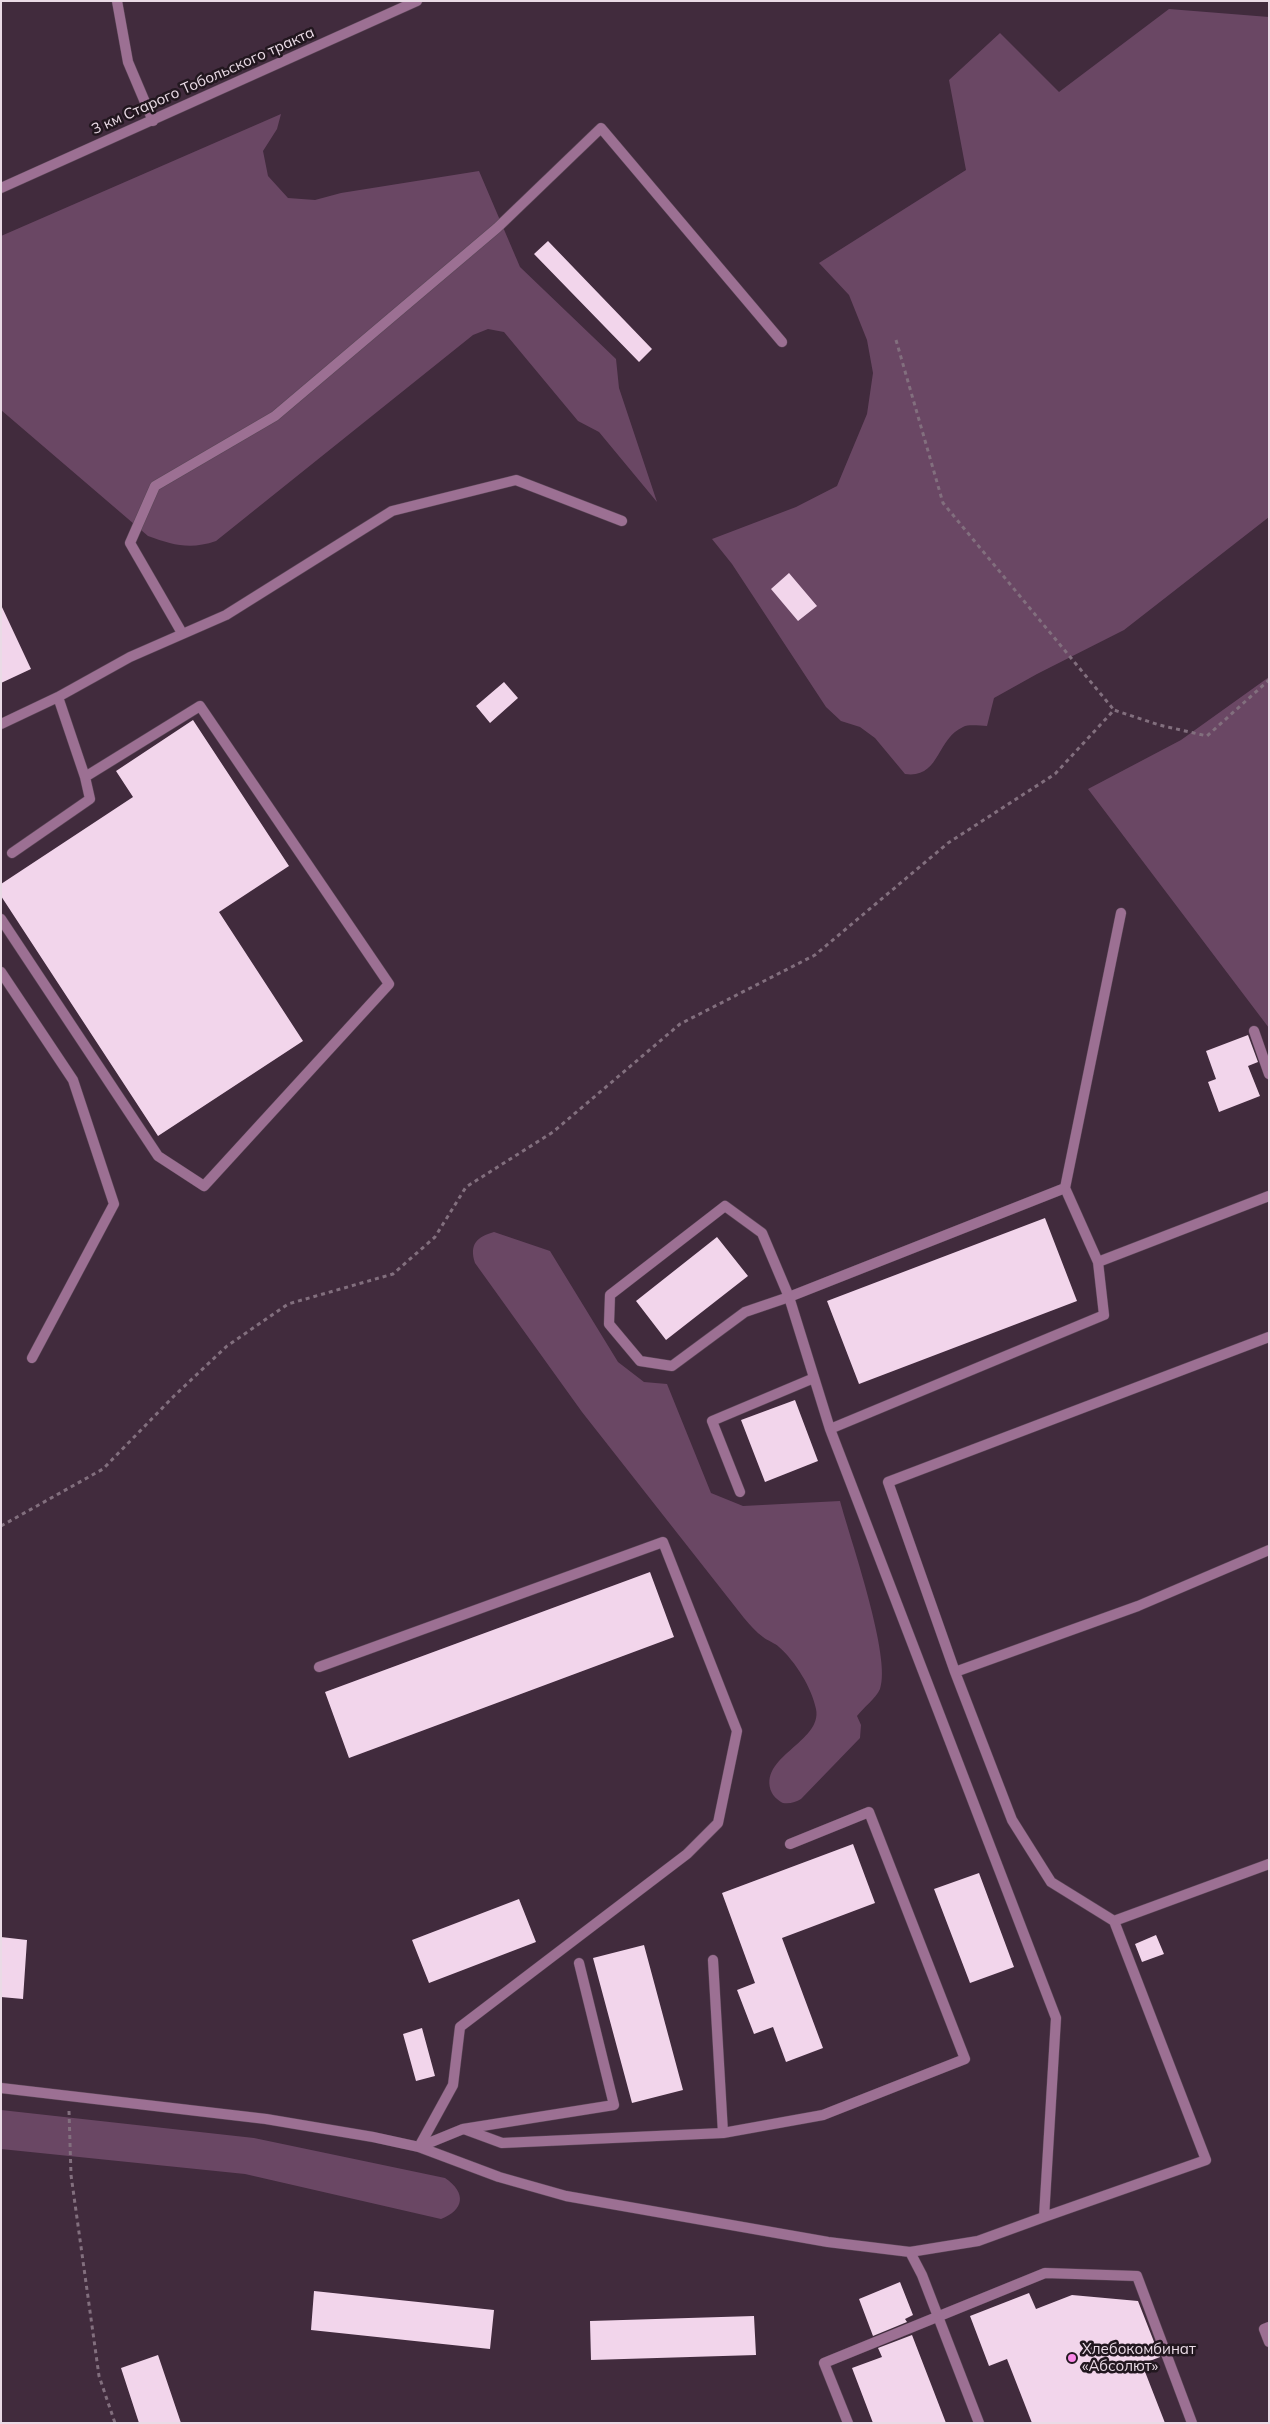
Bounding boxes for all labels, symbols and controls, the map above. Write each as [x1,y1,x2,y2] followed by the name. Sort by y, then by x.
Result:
[89,24,317,138] street label: 3 км Старого Тобольского тракта
[1082,2340,1196,2375] place label: Хлебокомбинат «Абсолют»
[1066,2352,1078,2364] marker: Хлебокомбинат «Абсолют»

